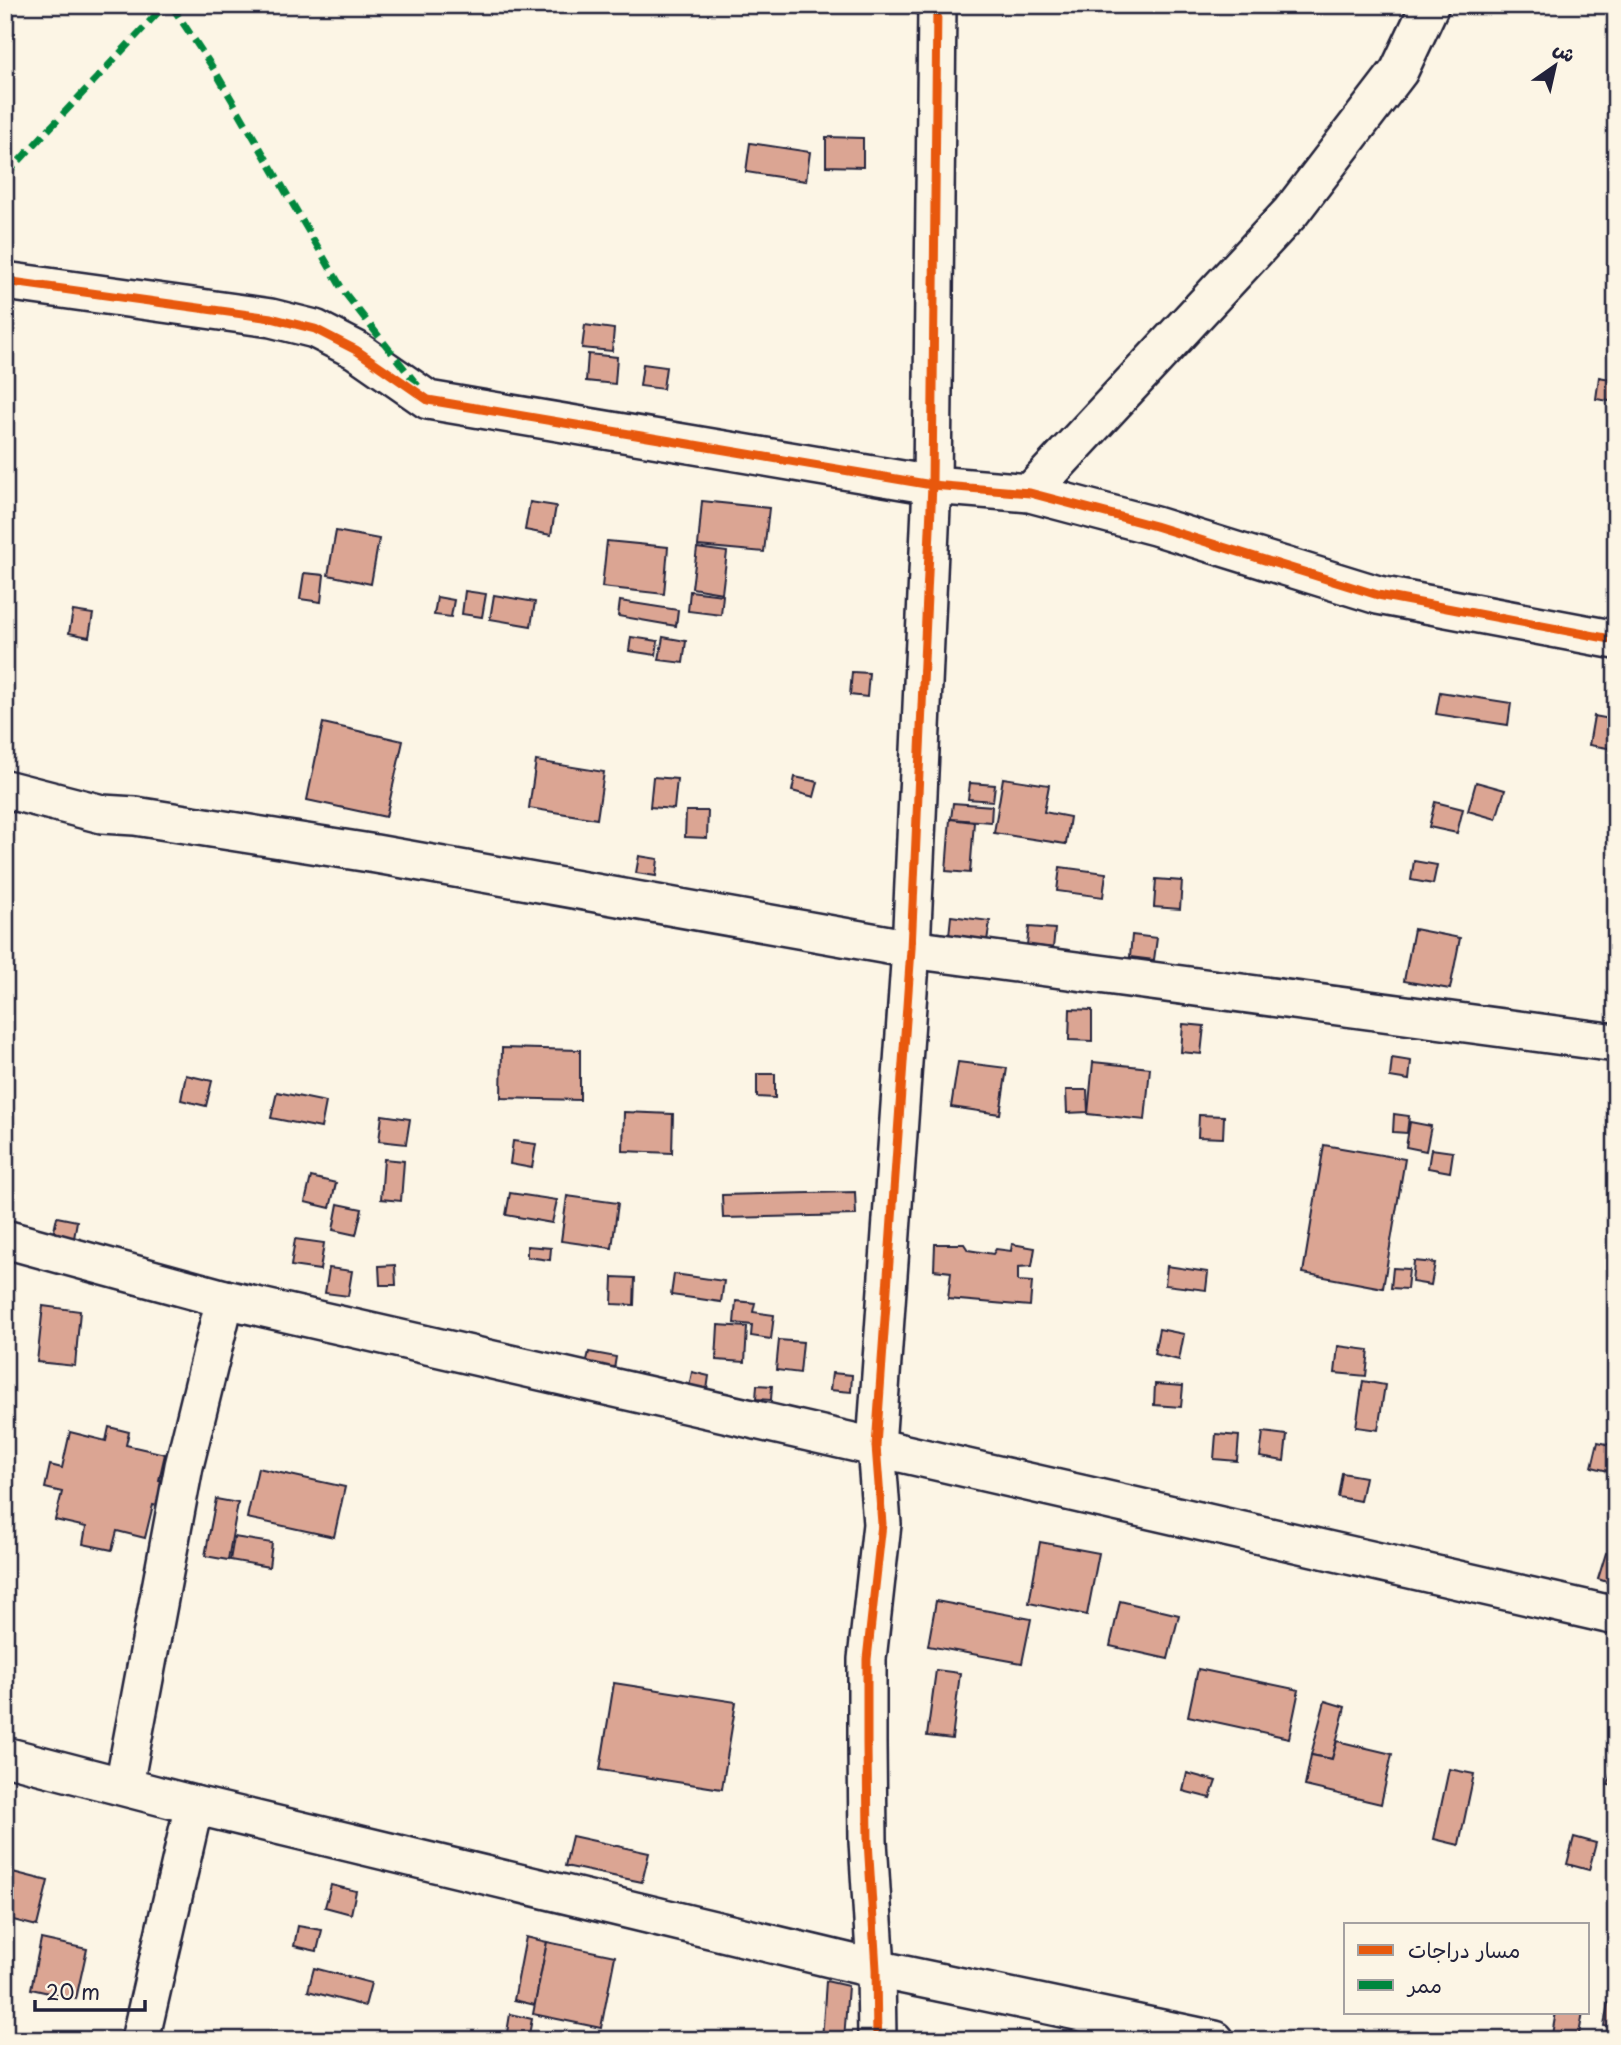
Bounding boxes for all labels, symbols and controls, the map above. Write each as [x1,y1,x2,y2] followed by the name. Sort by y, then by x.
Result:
[1520,32,1590,102] north arrow
[1549,34,1582,69] text: ش
[1344,1923,1590,2014] legend
[1408,1933,1520,1965] text: مسار دراجات
[35,1968,145,2012] scale bar
[1406,1968,1442,2000] text: ممر
[46,1975,100,2007] text: 20 m

